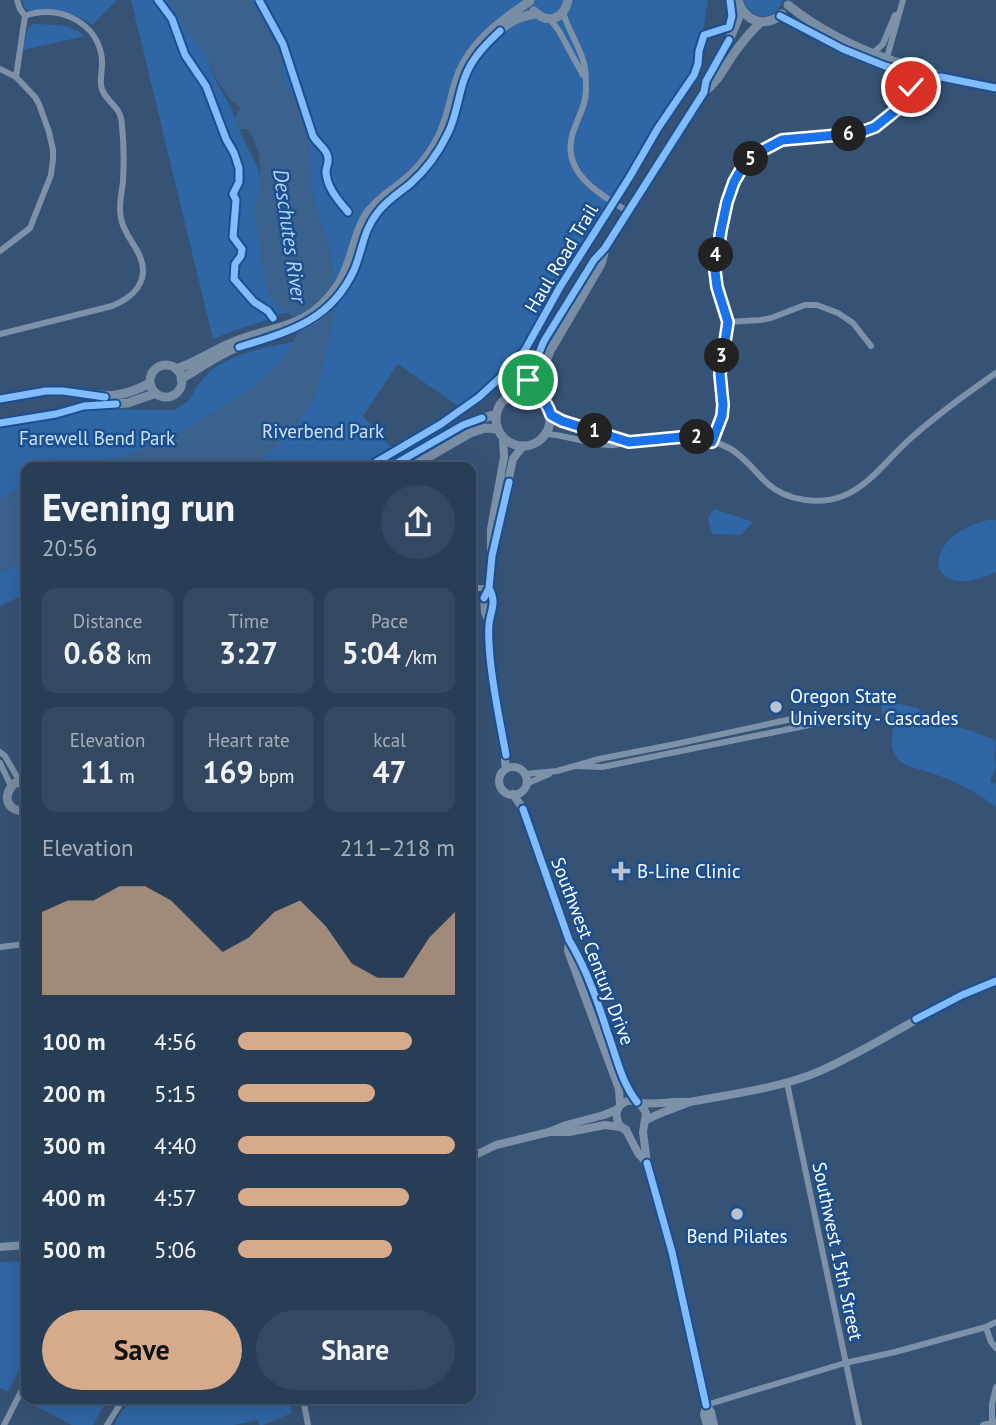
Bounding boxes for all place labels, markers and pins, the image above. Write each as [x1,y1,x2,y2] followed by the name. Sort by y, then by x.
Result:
[881,57,941,117] pin
[832,116,866,152] pin: 6
[734,142,768,176] pin: 5
[698,238,734,272] pin: 4
[704,338,740,374] pin: 3
[498,350,558,410] pin
[578,414,612,448] pin: 1
[680,420,714,454] pin: 2
[790,684,958,730] place label: Oregon State University - Cascades
[768,699,784,715] marker: Oregon State University - Cascades
[637,859,741,883] place label: B-Line Clinic
[611,861,631,881] marker: B-Line Clinic
[729,1206,745,1222] marker: Bend Pilates
[686,1224,788,1248] place label: Bend Pilates

